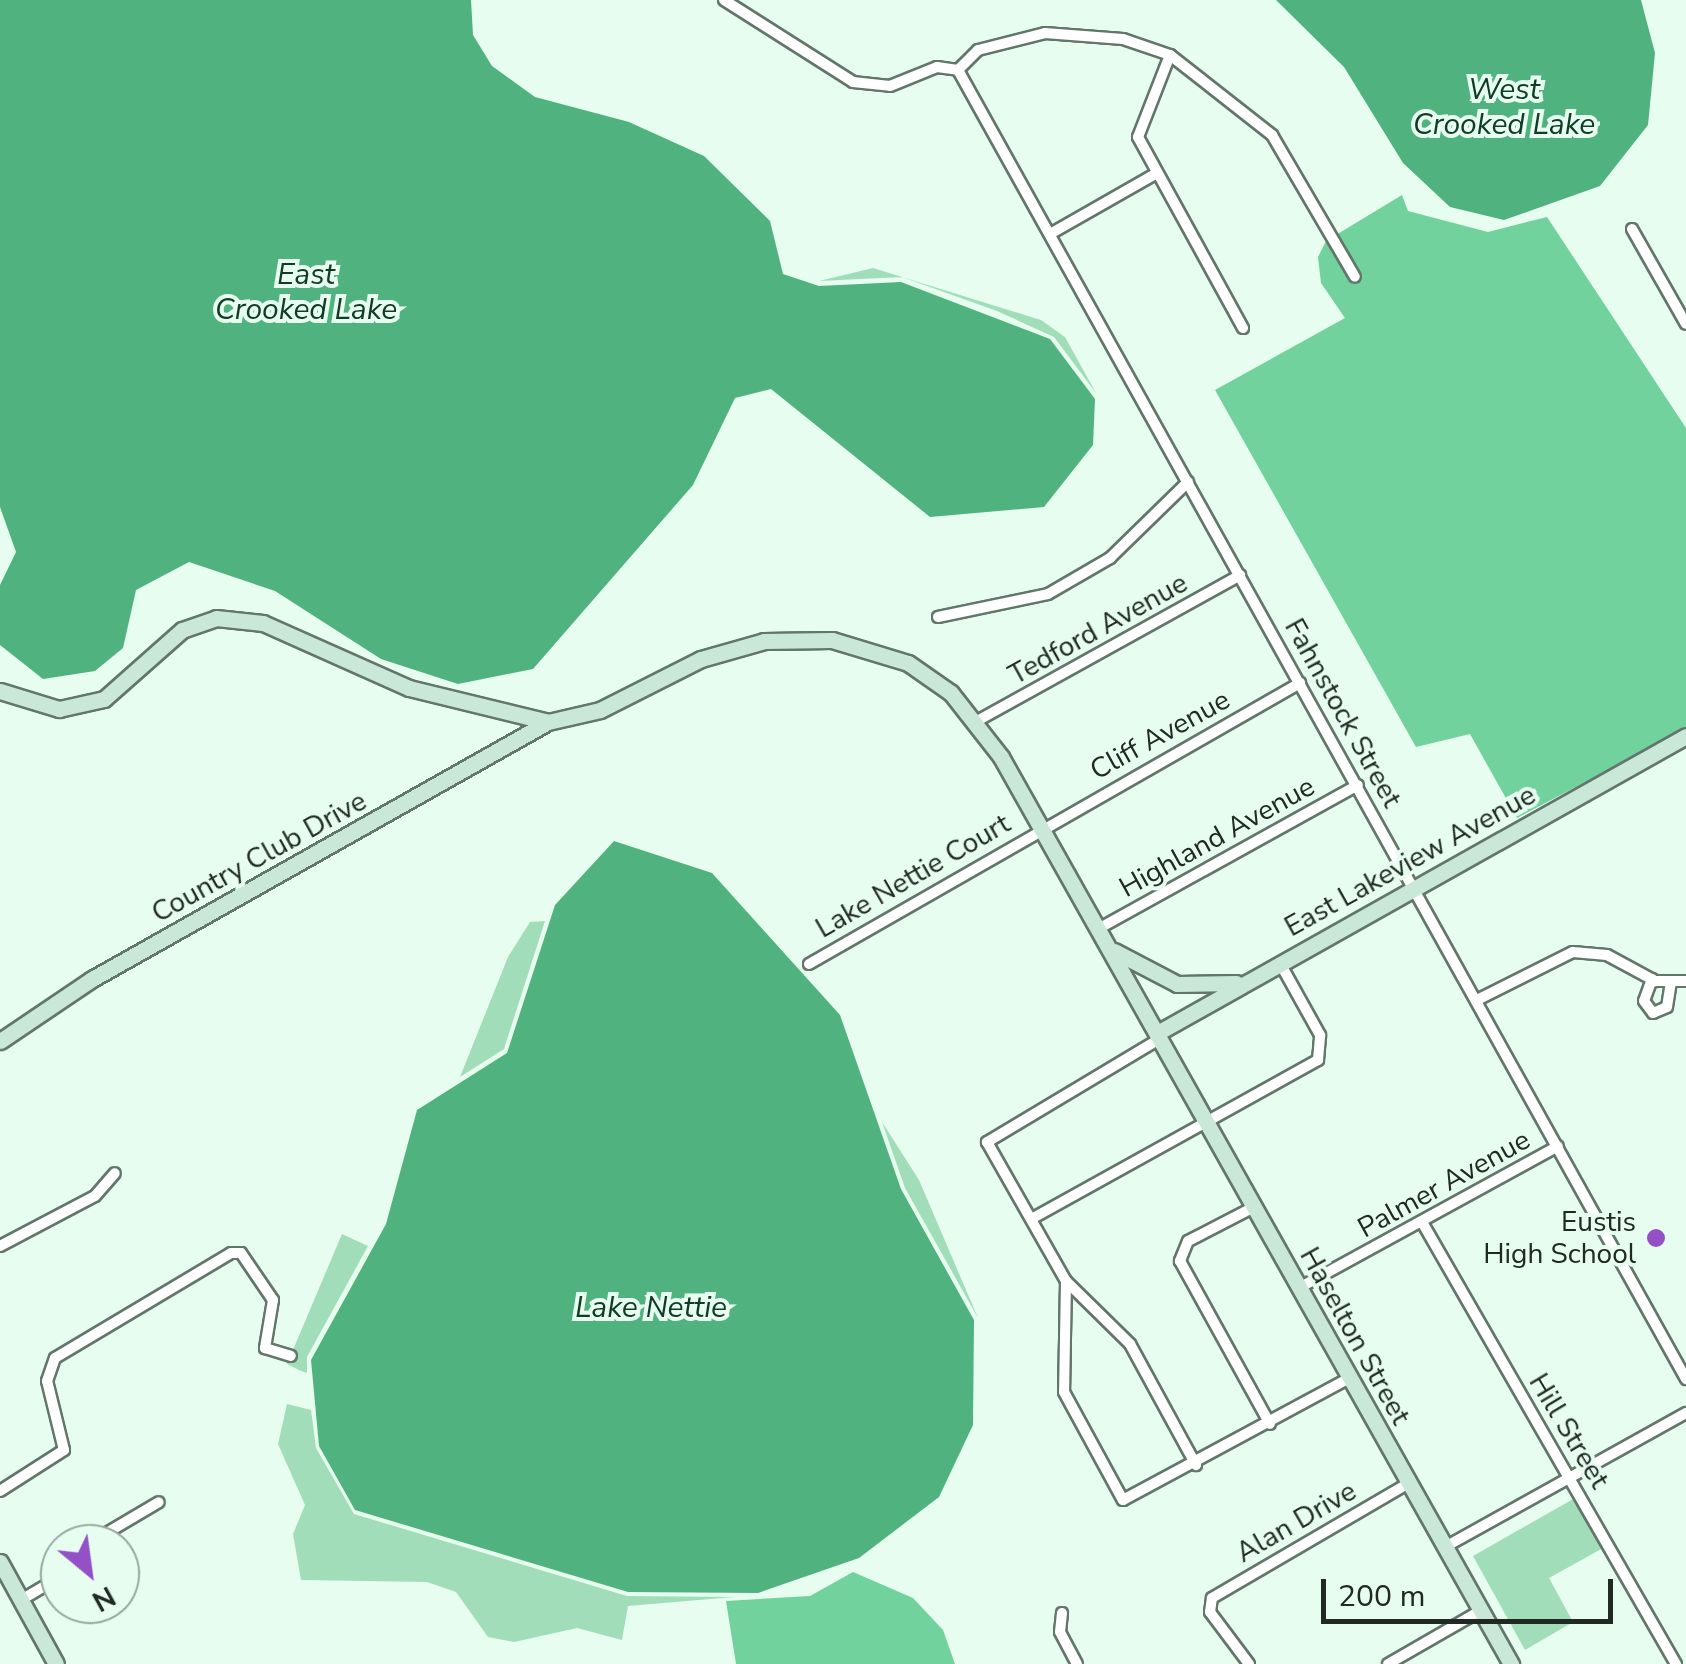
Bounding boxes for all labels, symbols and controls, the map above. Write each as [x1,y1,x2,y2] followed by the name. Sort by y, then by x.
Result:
[1413,72,1595,142] water label: West Crooked Lake
[215,257,397,328] water label: East Crooked Lake
[1003,566,1193,692] street label: Tedford Avenue
[1277,613,1409,813] street label: Fahnstock Street
[1084,683,1236,787] street label: Cliff Avenue
[1114,769,1320,905] street label: Highland Avenue
[1279,778,1541,944] street label: East Lakeview Avenue
[146,784,372,930] street label: Country Club Drive
[810,807,1016,945] street label: Lake Nettie Court
[1352,1123,1536,1245] street label: Palmer Avenue
[1483,1205,1636,1271] place label: Eustis High School
[1645,1227,1667,1249] marker: Eustis High School
[1292,1242,1418,1430] street label: Haselton Street
[575,1290,727,1326] water label: Lake Nettie
[1522,1368,1616,1494] street label: Hill Street
[1230,1474,1362,1570] street label: Alan Drive
[40,1524,140,1624] north arrow
[1326,1559,1618,1621] scale bar
[1338,1576,1425,1617] text: 200 m
[85,1577,122,1620] text: N

